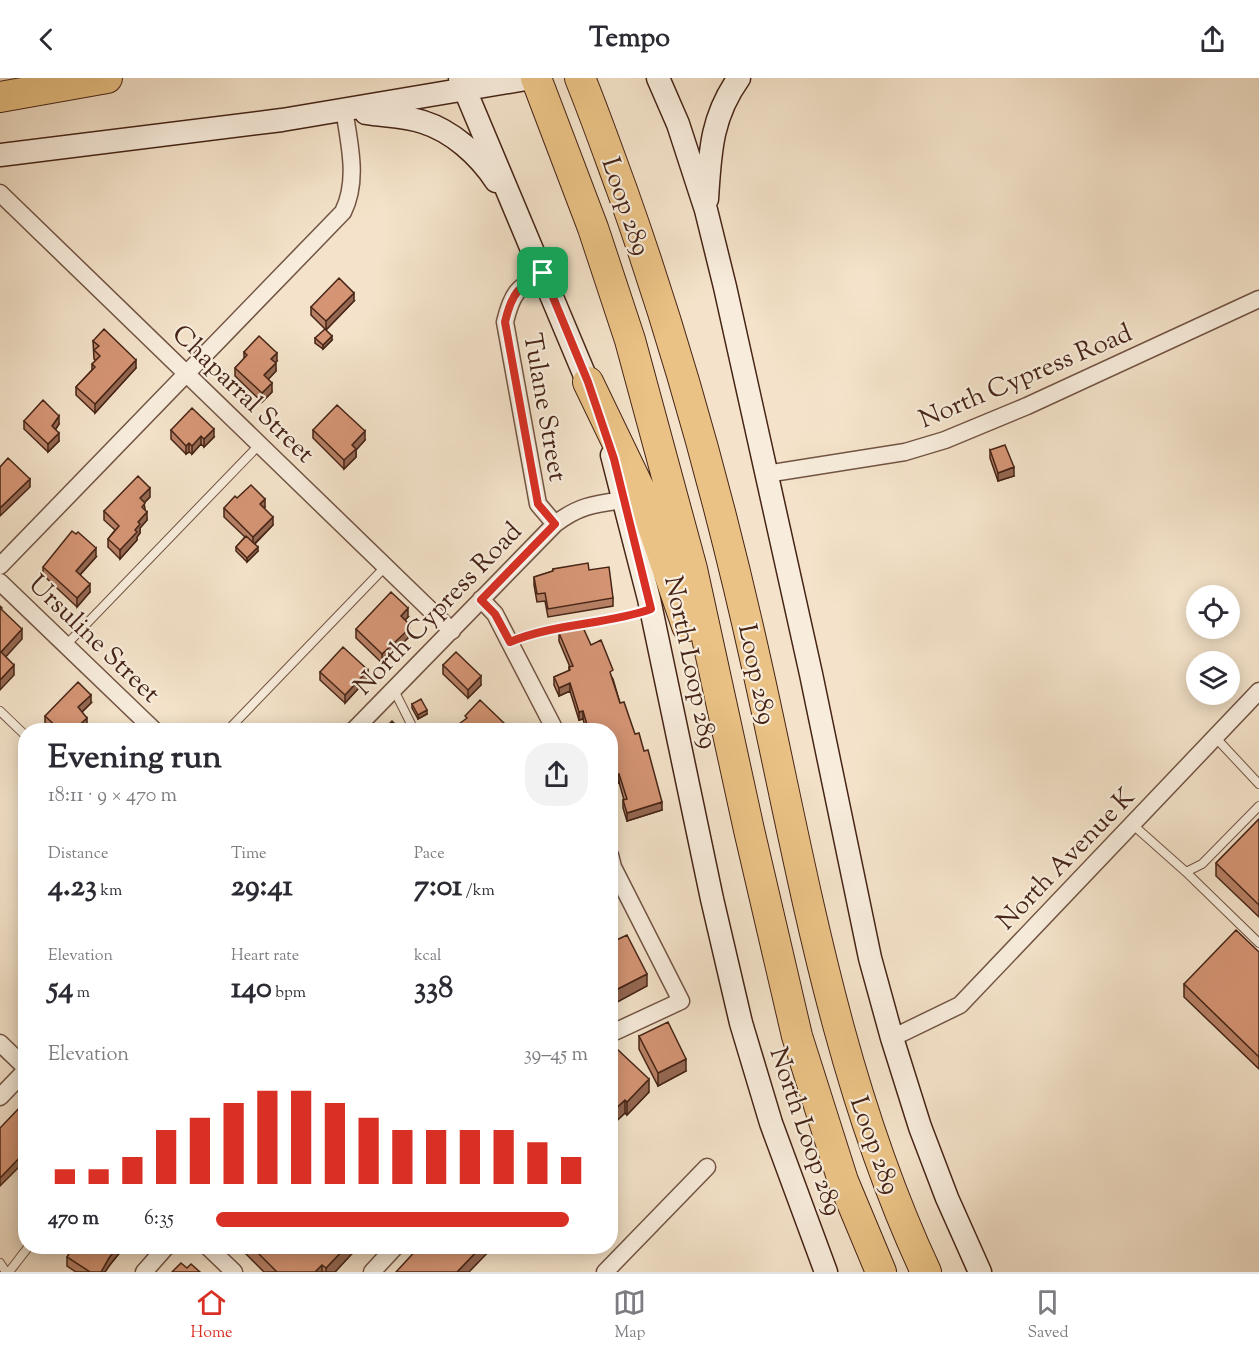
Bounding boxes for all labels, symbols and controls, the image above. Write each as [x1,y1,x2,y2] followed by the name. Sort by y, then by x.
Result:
[589,20,670,59] text: Tempo
[30,23,63,56] icon: back
[1196,23,1229,56] icon: share
[591,153,659,261] street label: Loop 289
[517,247,568,298] pin
[526,256,559,289] icon: arrive
[914,316,1139,439] street label: North Cypress Road
[163,317,322,473] street label: Chaparral Street
[512,330,575,485] street label: Tulane Street
[346,515,532,705] street label: North Cypress Road
[19,567,168,712] street label: Ursuline Street
[653,573,726,752] street label: North Loop 289
[1186,585,1240,705] map controls
[1186,585,1240,639] button: locate
[727,621,784,728] street label: Loop 289
[1186,651,1240,705] button: layers
[48,735,222,783] text: Evening run
[525,743,588,806] button: share
[989,780,1145,939] street label: North Avenue K
[48,782,177,811] text: 18:11 · 9 × 470 m
[48,843,108,866] text: Distance
[231,843,267,866] text: Time
[414,843,445,866] text: Pace
[48,866,97,909] text: 4.23
[231,866,293,909] text: 29:41
[414,866,462,909] text: 7:01
[97,880,122,903] text: km
[462,880,495,903] text: /km
[48,945,113,968] text: Elevation
[231,945,299,968] text: Heart rate
[414,945,442,968] text: kcal
[48,968,73,1011] text: 54
[231,968,272,1011] text: 140
[414,968,453,1011] text: 338
[73,982,90,1005] text: m
[272,982,306,1005] text: bpm
[48,1041,129,1070] text: Elevation
[524,1041,588,1070] text: 39–45 m
[759,1043,851,1221] street label: North Loop 289
[839,1092,908,1200] street label: Loop 289
[48,1205,99,1234] text: 470 m
[144,1205,174,1234] text: 6:35
[190,1286,232,1345] tab: Home
[613,1286,646,1345] tab: Map
[1027,1286,1068,1345] tab: Saved

